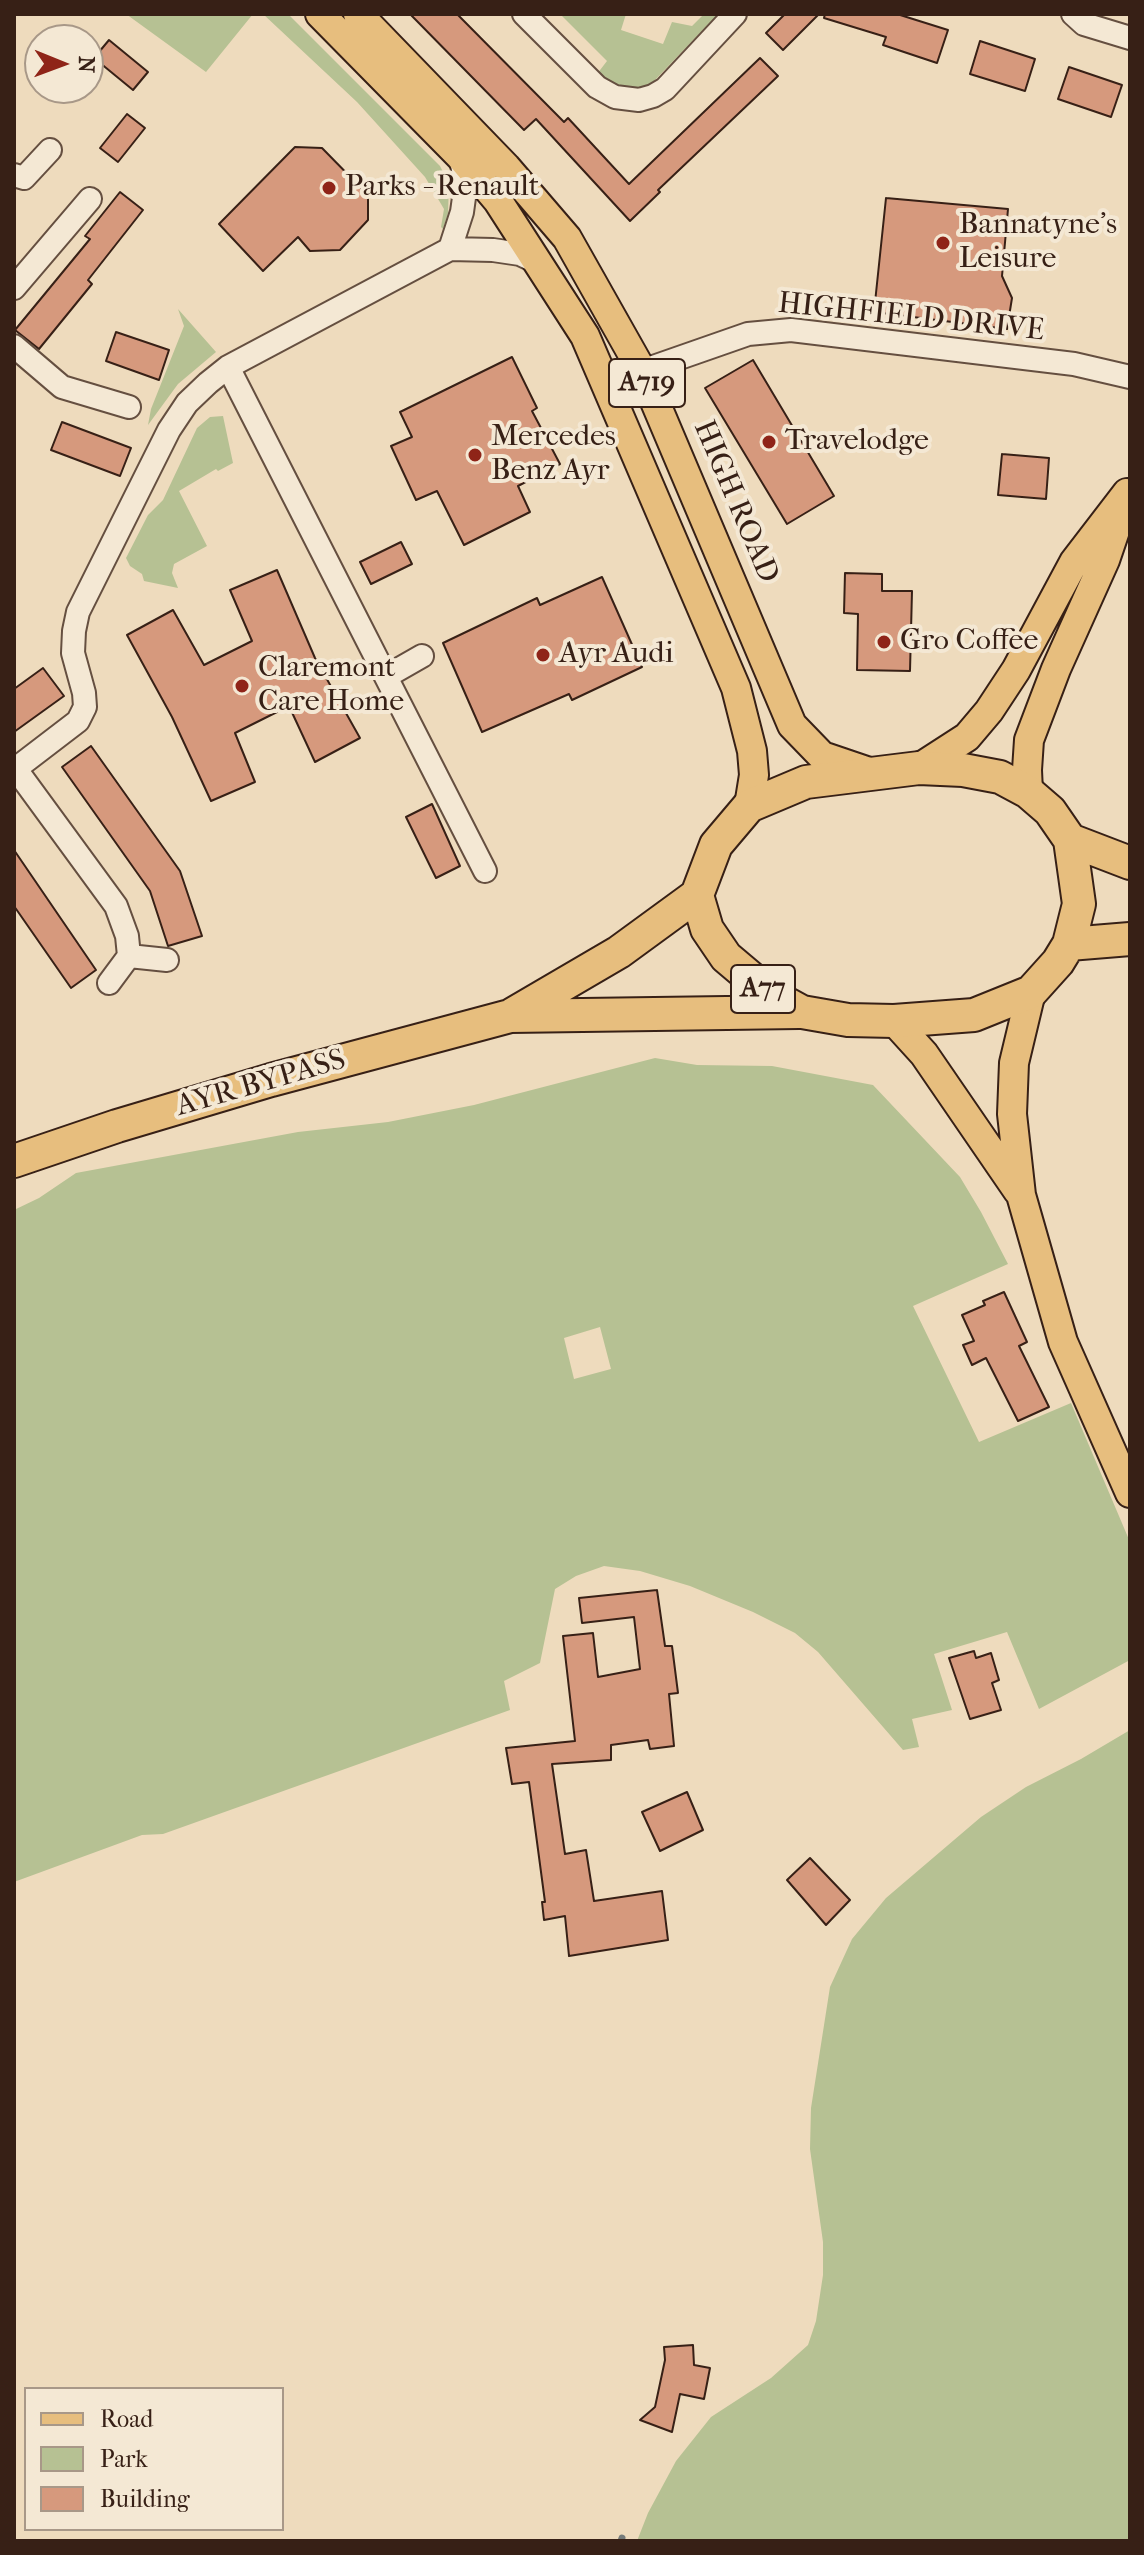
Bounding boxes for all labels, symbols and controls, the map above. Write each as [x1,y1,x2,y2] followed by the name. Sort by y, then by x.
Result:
[24,24,104,104] north arrow
[73,56,99,73] text: N
[345,170,539,206] place label: Parks - Renault
[320,179,338,197] marker: Parks - Renault
[959,208,1117,278] place label: Bannatyne's Leisure
[934,234,952,252] marker: Bannatyne's Leisure
[776,286,1046,350] street label: HIGHFIELD DRIVE
[609,359,685,407] road number: A719
[685,415,785,589] street label: HIGH ROAD
[491,420,616,490] place label: Mercedes Benz Ayr
[785,424,929,460] place label: Travelodge
[760,433,778,451] marker: Travelodge
[466,446,484,464] marker: Mercedes Benz Ayr
[900,624,1038,660] place label: Gro Coffee
[875,633,893,651] marker: Gro Coffee
[559,637,674,673] place label: Ayr Audi
[534,646,552,664] marker: Ayr Audi
[258,651,404,722] place label: Claremont Care Home
[233,677,251,695] marker: Claremont Care Home
[731,965,795,1013] road number: A77
[172,1043,350,1125] street label: AYR BYPASS
[24,2387,284,2531] legend
[100,2405,153,2433] text: Road
[100,2445,148,2473] text: Park
[100,2485,190,2513] text: Building

